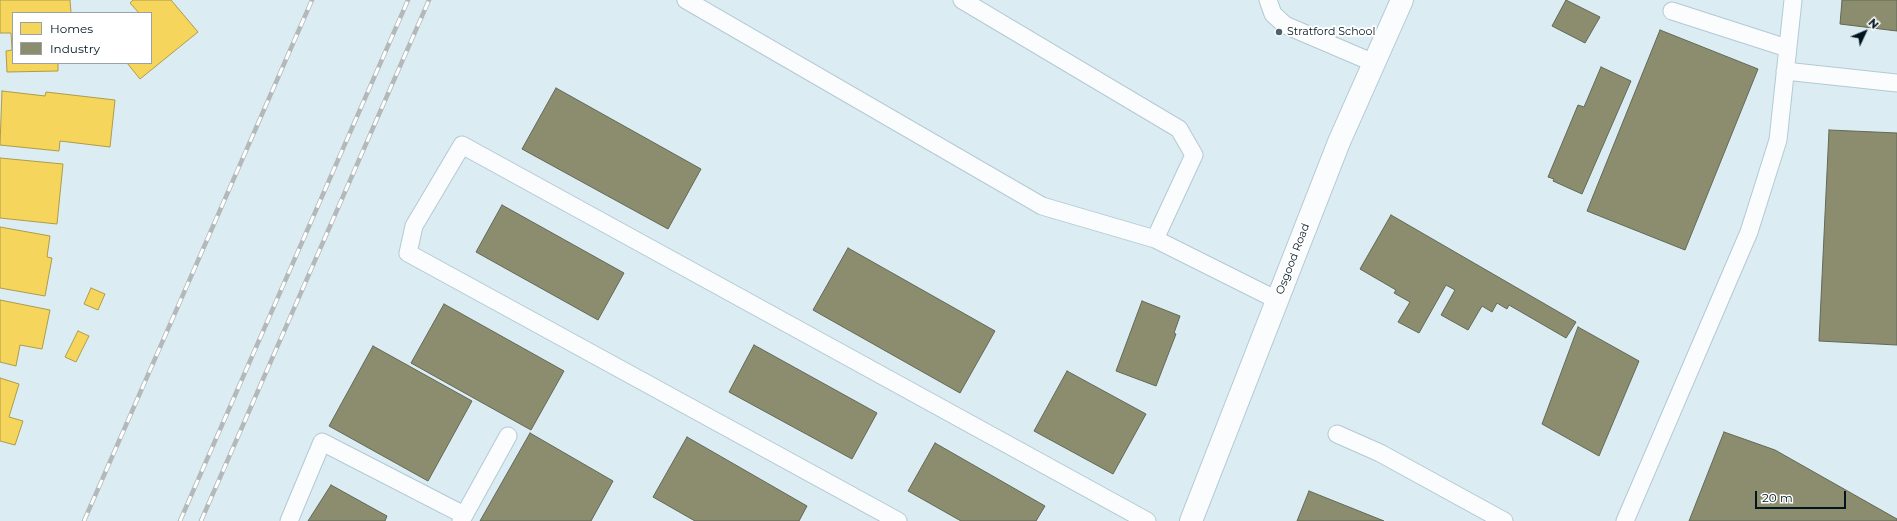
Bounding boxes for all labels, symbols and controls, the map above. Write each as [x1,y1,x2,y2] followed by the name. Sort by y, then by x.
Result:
[12,12,152,64] legend
[1845,12,1885,52] north arrow
[1866,16,1882,32] text: N
[50,21,93,36] text: Homes
[1287,25,1375,39] place label: Stratford School
[1274,27,1284,37] marker: Stratford School
[50,41,100,56] text: Industry
[1273,222,1313,296] street label: Osgood Road
[1757,483,1848,509] scale bar
[1762,490,1793,505] text: 20 m

